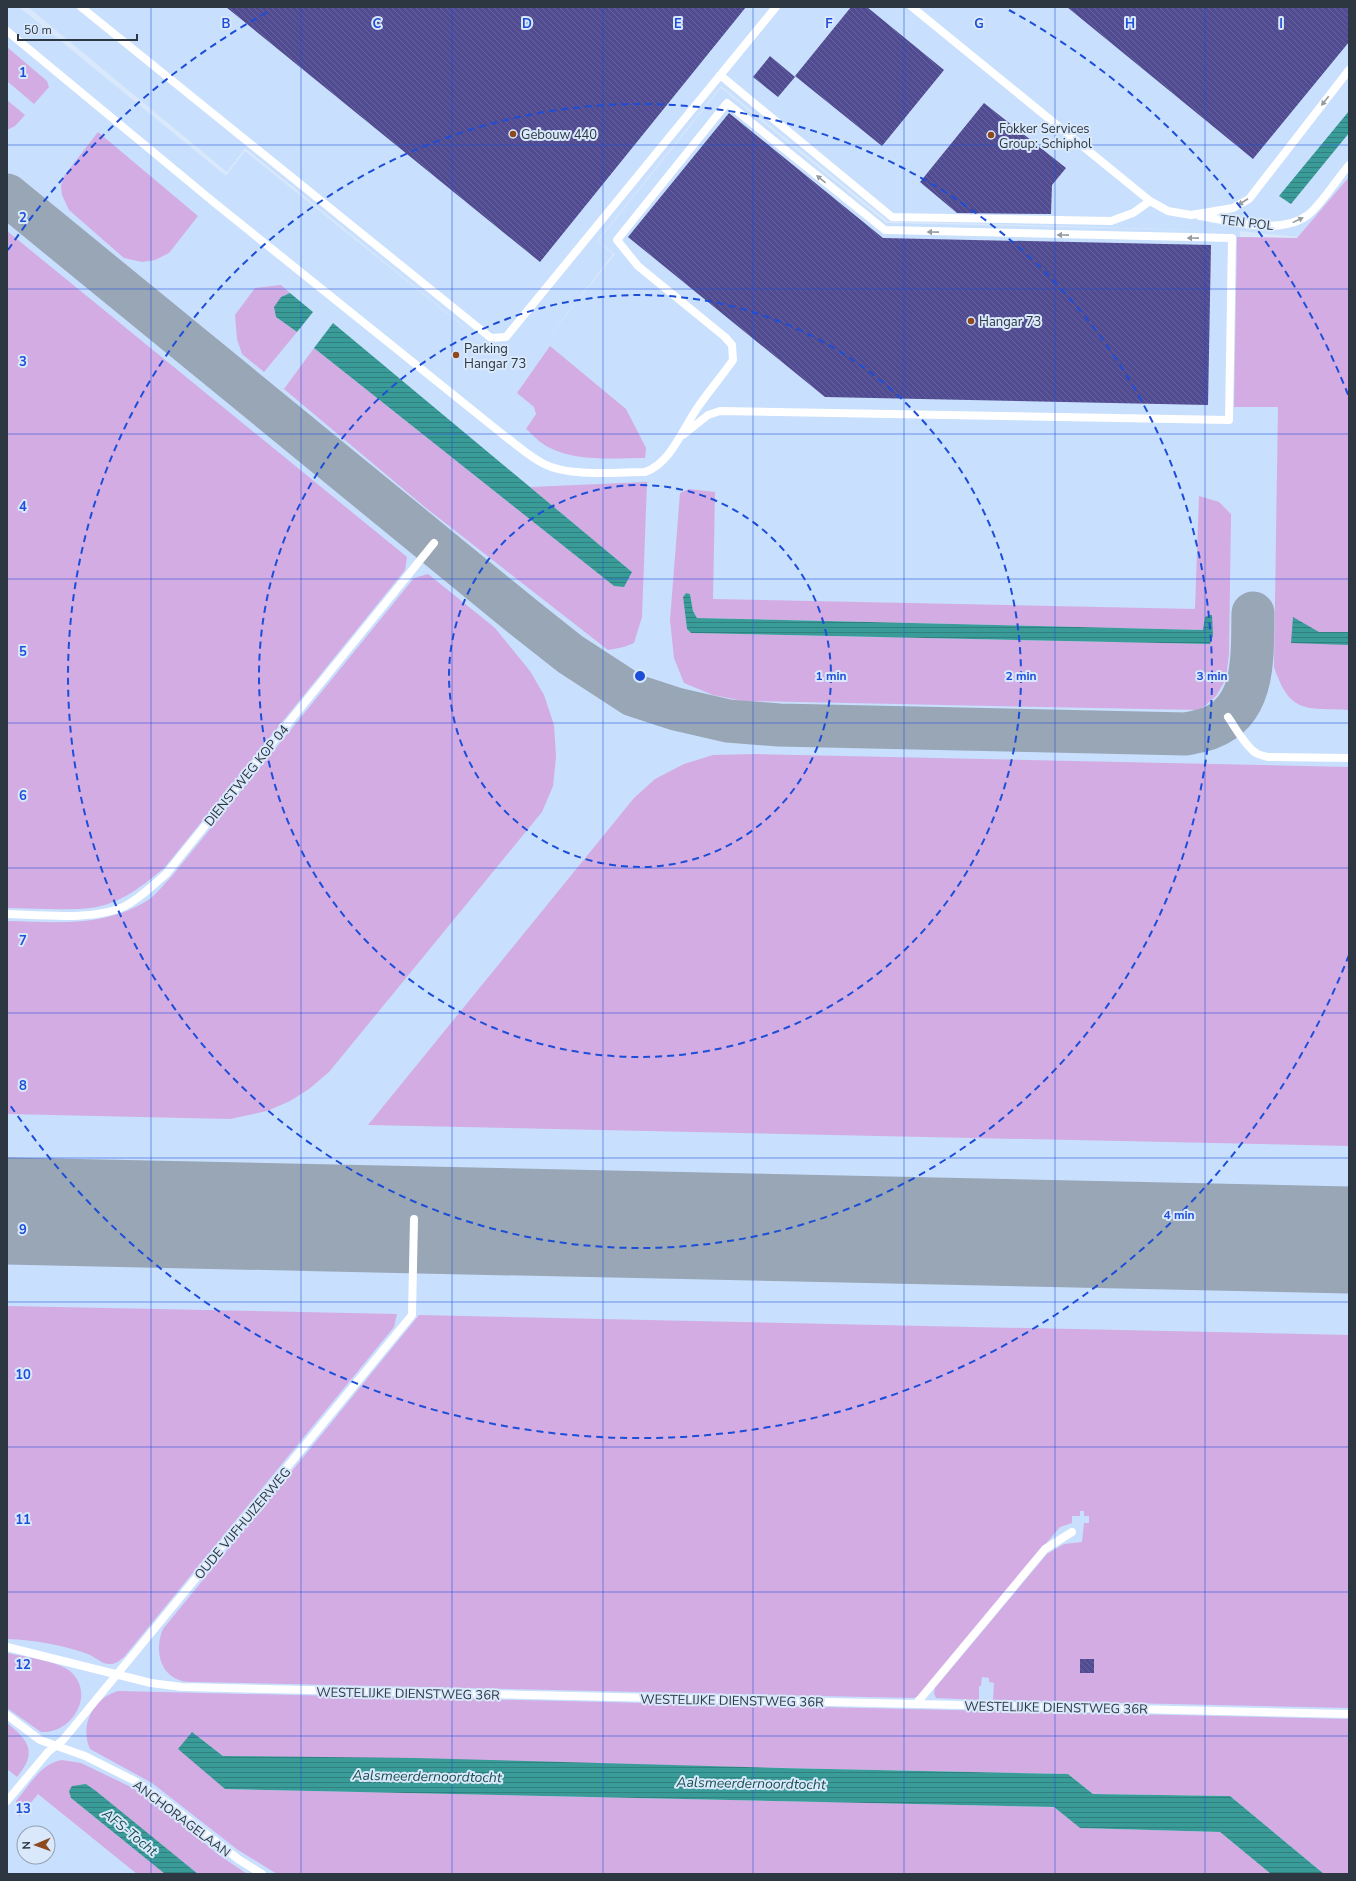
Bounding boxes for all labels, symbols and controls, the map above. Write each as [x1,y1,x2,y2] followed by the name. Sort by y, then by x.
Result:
[222,15,231,33] text: B
[373,15,382,33] text: C
[522,15,532,33] text: D
[674,15,682,33] text: E
[825,15,833,33] text: F
[974,15,984,33] text: G
[1125,15,1135,33] text: H
[1279,15,1283,33] text: I
[18,16,137,42] scale bar
[24,22,52,38] text: 50 m
[19,64,27,82] text: 1
[1321,96,1329,107] one-way arrow
[999,120,1092,153] place label: Fokker Services Group: Schiphol
[521,126,597,144] place label: Gebouw 440
[508,129,518,139] marker: Gebouw 440
[986,130,996,140] marker: Fokker Services Group: Schiphol
[816,175,827,184] one-way arrow
[1238,198,1249,206] one-way arrow
[19,209,27,227] text: 2
[1219,211,1275,235] street label: TEN POL
[1292,217,1304,223] one-way arrow
[927,228,939,235] one-way arrow
[1057,231,1069,238] one-way arrow
[1187,234,1199,241] one-way arrow
[979,313,1041,331] place label: Hangar 73
[966,316,976,326] marker: Hangar 73
[464,340,526,373] place label: Parking Hangar 73
[451,350,461,360] marker: Parking Hangar 73
[19,353,27,371] text: 3
[19,498,27,516] text: 4
[19,643,27,661] text: 5
[815,668,847,684] text: 1 min
[1005,668,1037,684] text: 2 min
[1196,668,1228,684] text: 3 min
[633,669,647,683] centre of rings
[200,721,293,830] street label: DIENSTWEG KOP 04
[19,787,27,805] text: 6
[19,932,27,950] text: 7
[19,1077,27,1095] text: 8
[1163,1207,1195,1223] text: 4 min
[19,1221,27,1239] text: 9
[15,1366,31,1384] text: 10
[190,1464,295,1584] street label: OUDE VIJFHUIZERWEG
[15,1511,31,1529] text: 11
[15,1656,31,1674] text: 12
[316,1683,500,1705] street label: WESTELIJKE DIENSTWEG 36R
[640,1690,824,1712] street label: WESTELIJKE DIENSTWEG 36R
[964,1697,1148,1719] street label: WESTELIJKE DIENSTWEG 36R
[351,1766,503,1787] water label: Aalsmeerdernoordtocht
[675,1773,827,1794] water label: Aalsmeerdernoordtocht
[129,1776,234,1861] street label: ANCHORAGELAAN
[15,1800,31,1818] text: 13
[97,1804,162,1861] water label: AFS-Tocht
[16,1825,56,1865] north arrow
[19,1841,34,1850] text: N

